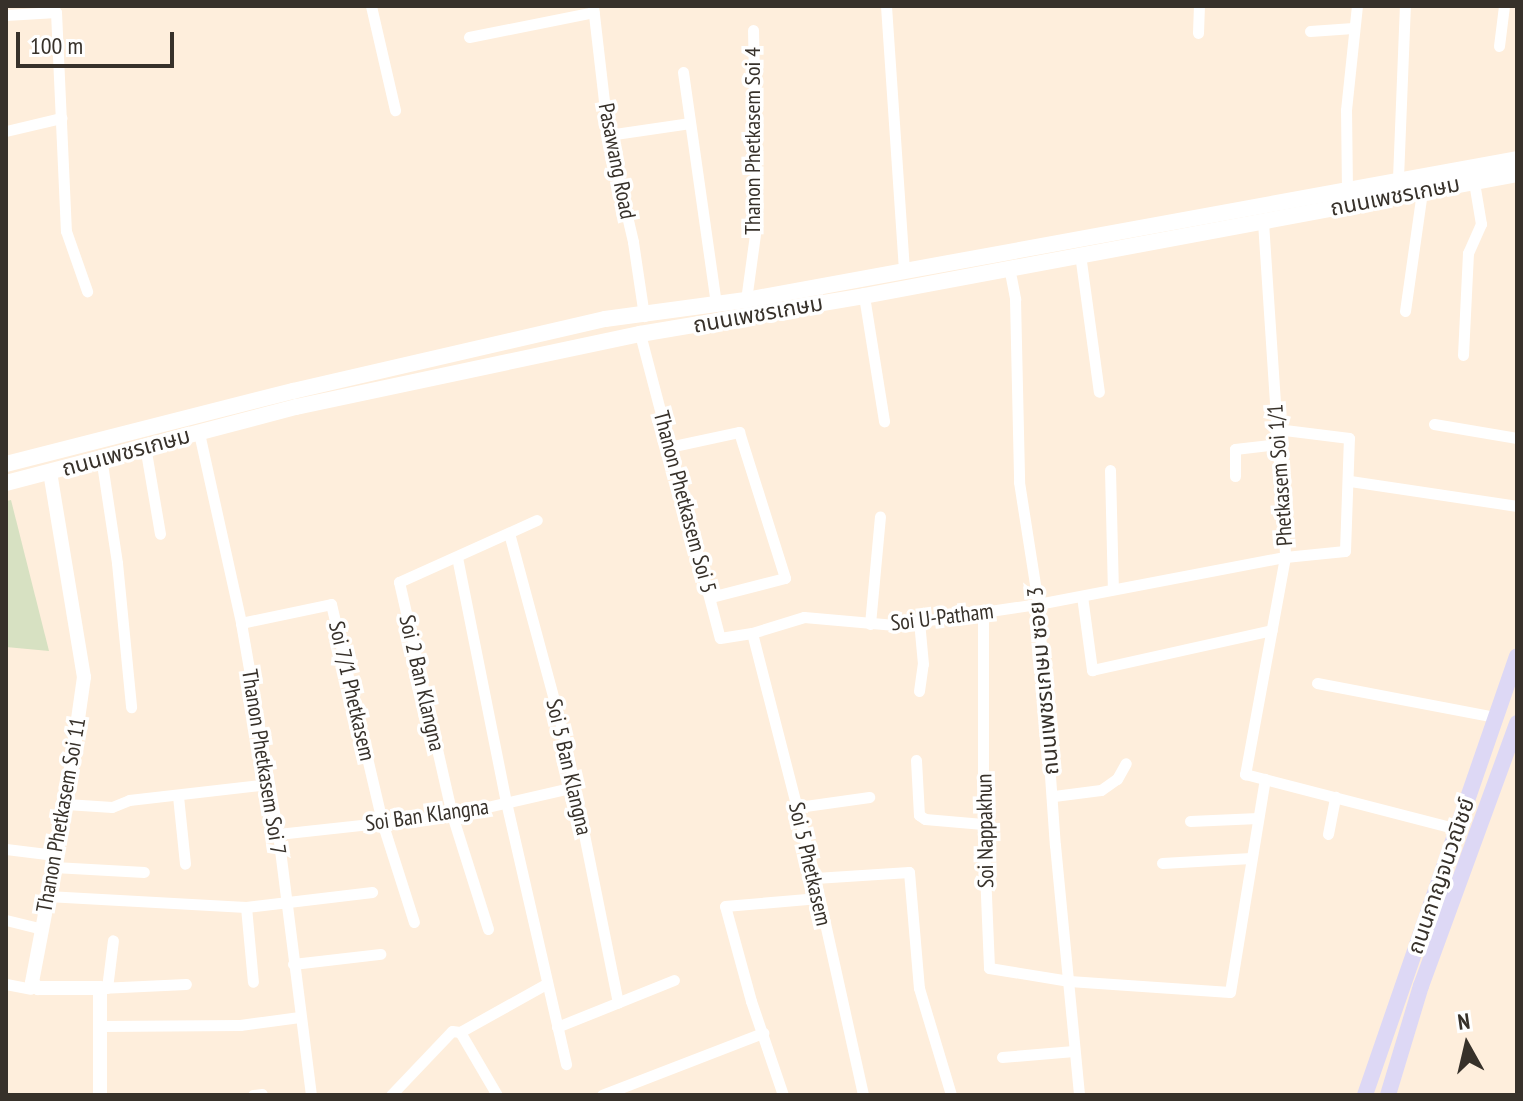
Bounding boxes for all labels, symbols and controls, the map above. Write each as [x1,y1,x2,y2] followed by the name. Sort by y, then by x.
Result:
[20,16,178,66] scale bar
[30,30,83,61] text: 100 m
[740,47,766,235] street label: Thanon Phetkasem Soi 4
[593,101,641,221] street label: Pasawang Road
[1328,170,1462,222] street label: ถนนเพชรเกษม
[691,290,825,338] street label: ถนนเพชรเกษม
[1262,403,1298,547] street label: Phetkasem Soi 1/1
[648,408,722,596] street label: Thanon Phetkasem Soi 5
[59,422,193,482] street label: ถนนเพชรเกษม
[1022,586,1064,776] street label: ถนนเพชรเกษม ซอย 3
[889,598,995,636] street label: Soi U-Patham
[394,612,450,754] street label: Soi 2 Ban Klangna
[323,619,381,763] street label: Soi 7/1 Phetkasem
[236,667,292,857] street label: Thanon Phetkasem Soi 7
[541,696,597,838] street label: Soi 5 Ban Klangna
[31,715,91,915] street label: Thanon Phetkasem Soi 11
[971,774,999,888] street label: Soi Nappakhun
[364,793,490,837] street label: Soi Ban Klangna
[1402,794,1480,958] street label: ถนนกาญจนวณิชย์
[783,800,837,928] street label: Soi 5 Phetkasem
[1427,1005,1507,1085] north arrow
[1456,1007,1471,1036] text: N

